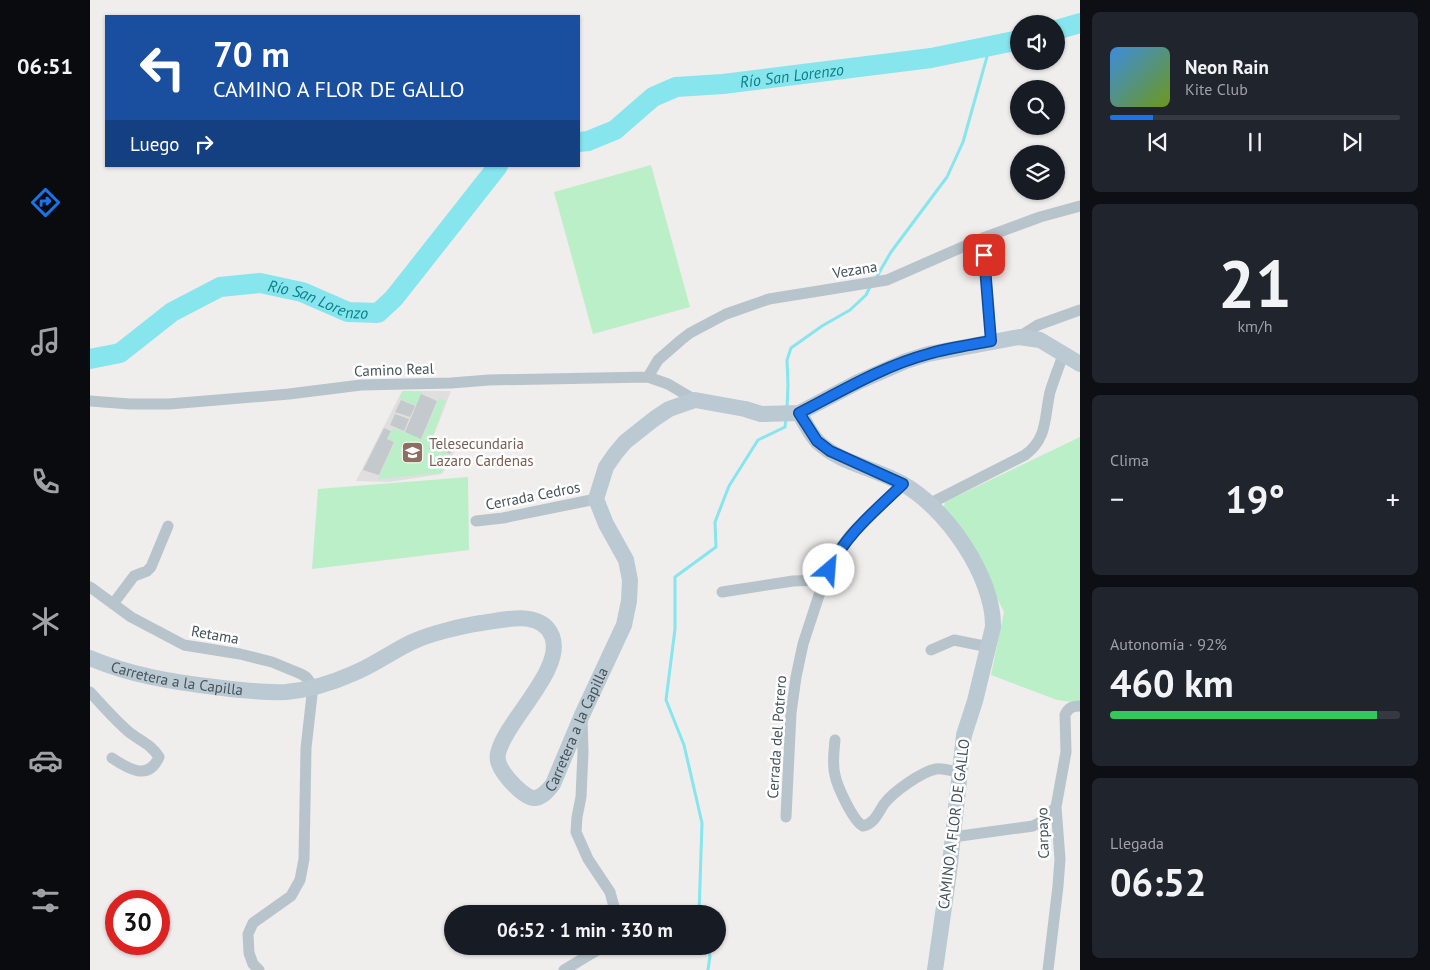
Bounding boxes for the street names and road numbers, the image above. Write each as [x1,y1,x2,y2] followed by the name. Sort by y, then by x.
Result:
[830,257,879,283] street label: Vezana
[354,359,435,380] street label: Camino Real
[484,477,582,514] street label: Cerrada Cedros
[190,621,240,648] street label: Retama
[109,657,244,699] street label: Carretera a la Capilla
[540,664,612,796] street label: Carretera a la Capilla
[763,675,790,799] street label: Cerrada del Potrero
[934,738,973,910] street label: CAMINO A FLOR DE GALLO
[1032,807,1053,859] street label: Carpayo

